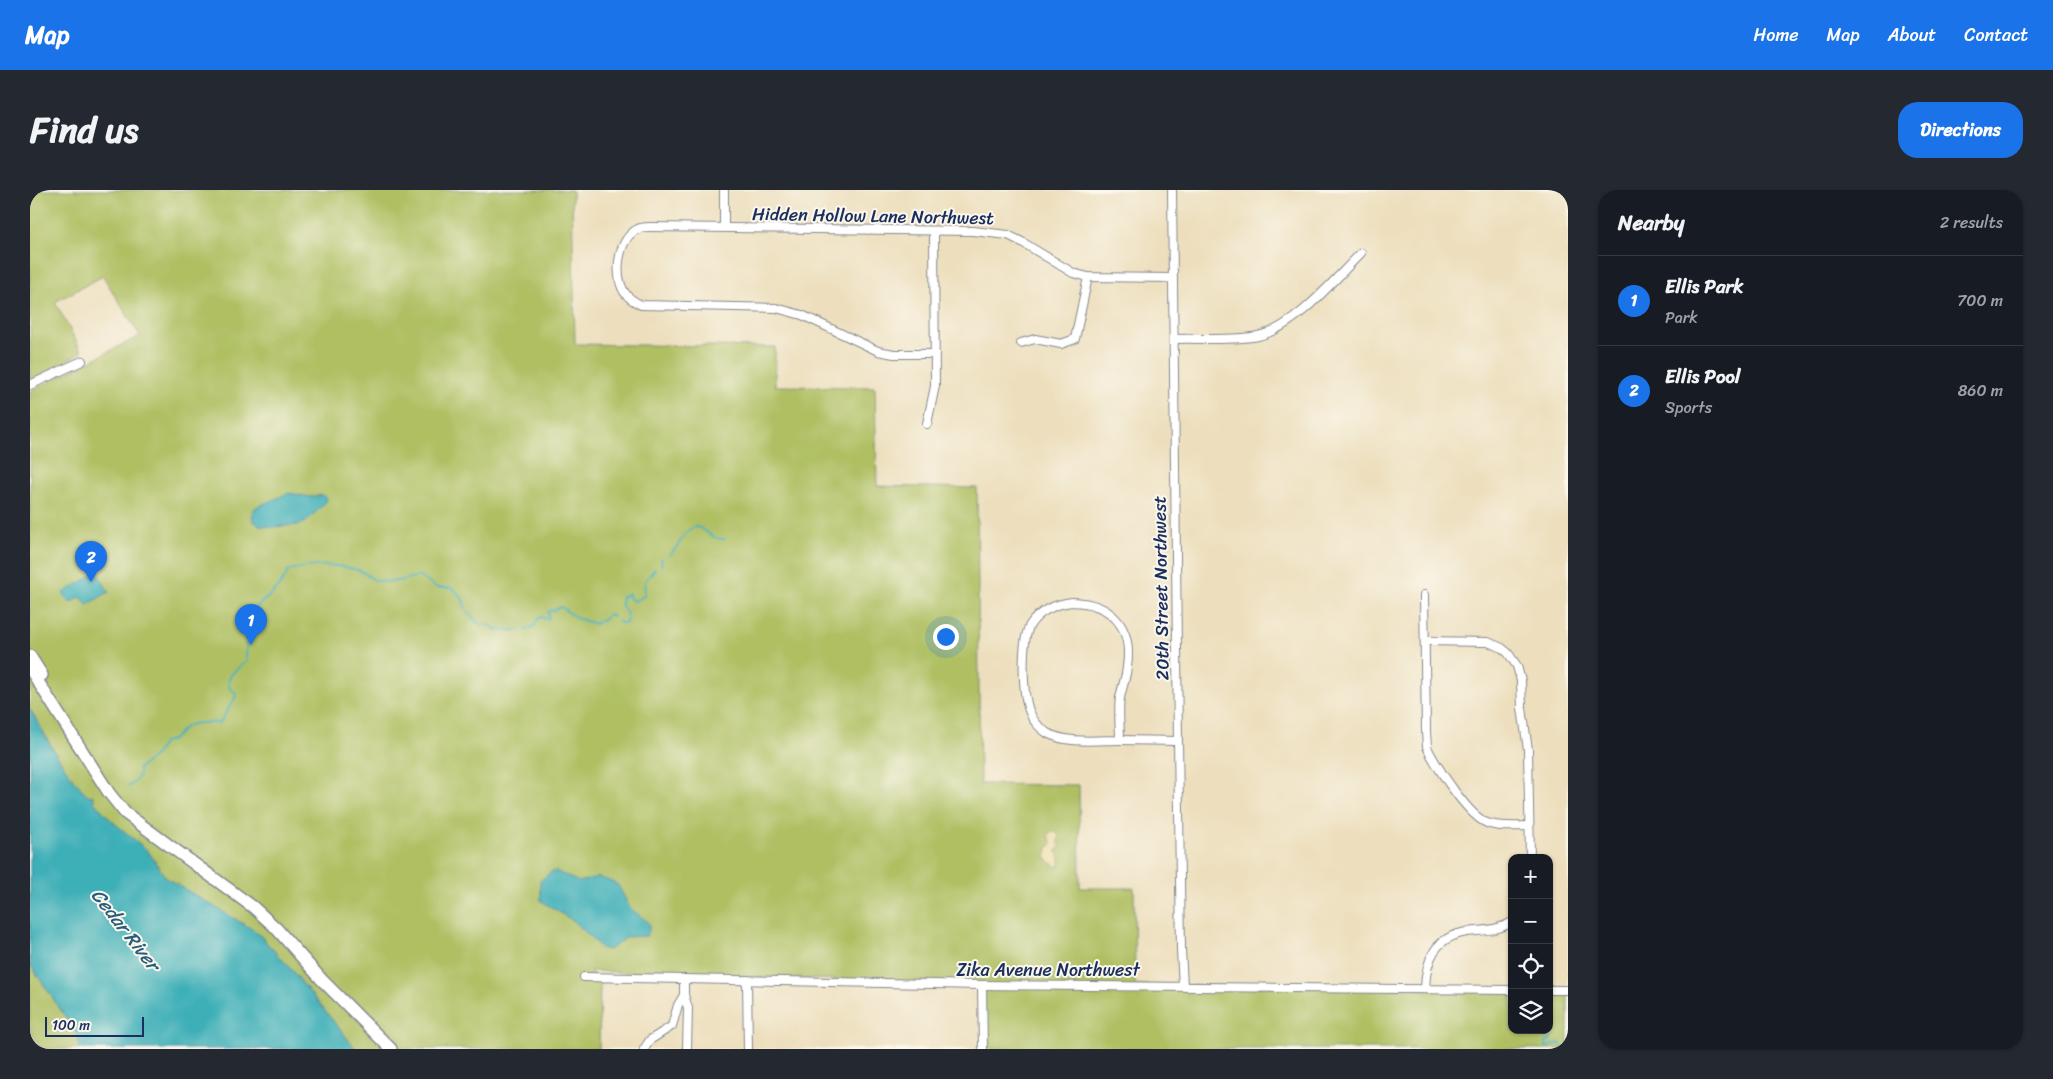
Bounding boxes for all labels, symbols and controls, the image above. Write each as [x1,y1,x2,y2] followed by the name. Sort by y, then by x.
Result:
[25,14,69,56] text: Map
[1754,19,1799,51] text: Home
[1827,19,1860,51] text: Map
[1888,19,1936,51] text: About
[1964,19,2028,51] text: Contact
[30,99,138,161] text: Find us
[1898,102,2023,158] button: Directions
[752,198,994,234] street label: Hidden Hollow Lane Northwest
[1618,204,1684,242] text: Nearby
[1940,208,2003,237] text: 2 results
[1665,270,1743,303] text: Ellis Park
[1631,286,1637,315] text: 1
[1957,286,2003,315] text: 700 m
[1665,303,1698,332] text: Park
[1665,360,1740,393] text: Ellis Pool
[1629,376,1639,405] text: 2
[1958,376,2003,405] text: 860 m
[1665,393,1712,422] text: Sports
[1143,495,1179,681] street label: 20th Street Northwest
[75,541,107,582] pin: 2
[235,604,267,645] pin: 1
[933,624,959,650] your location
[1508,854,1553,1034] map controls
[1508,854,1553,899] button: +
[83,881,170,980] water label: Cedar River
[1508,899,1553,944] button: −
[1508,944,1553,989] button: locate
[956,954,1141,986] street label: Zika Avenue Northwest
[1508,989,1553,1034] button: layers
[52,1013,90,1038] text: 100 m
[45,1014,144,1037] scale bar

